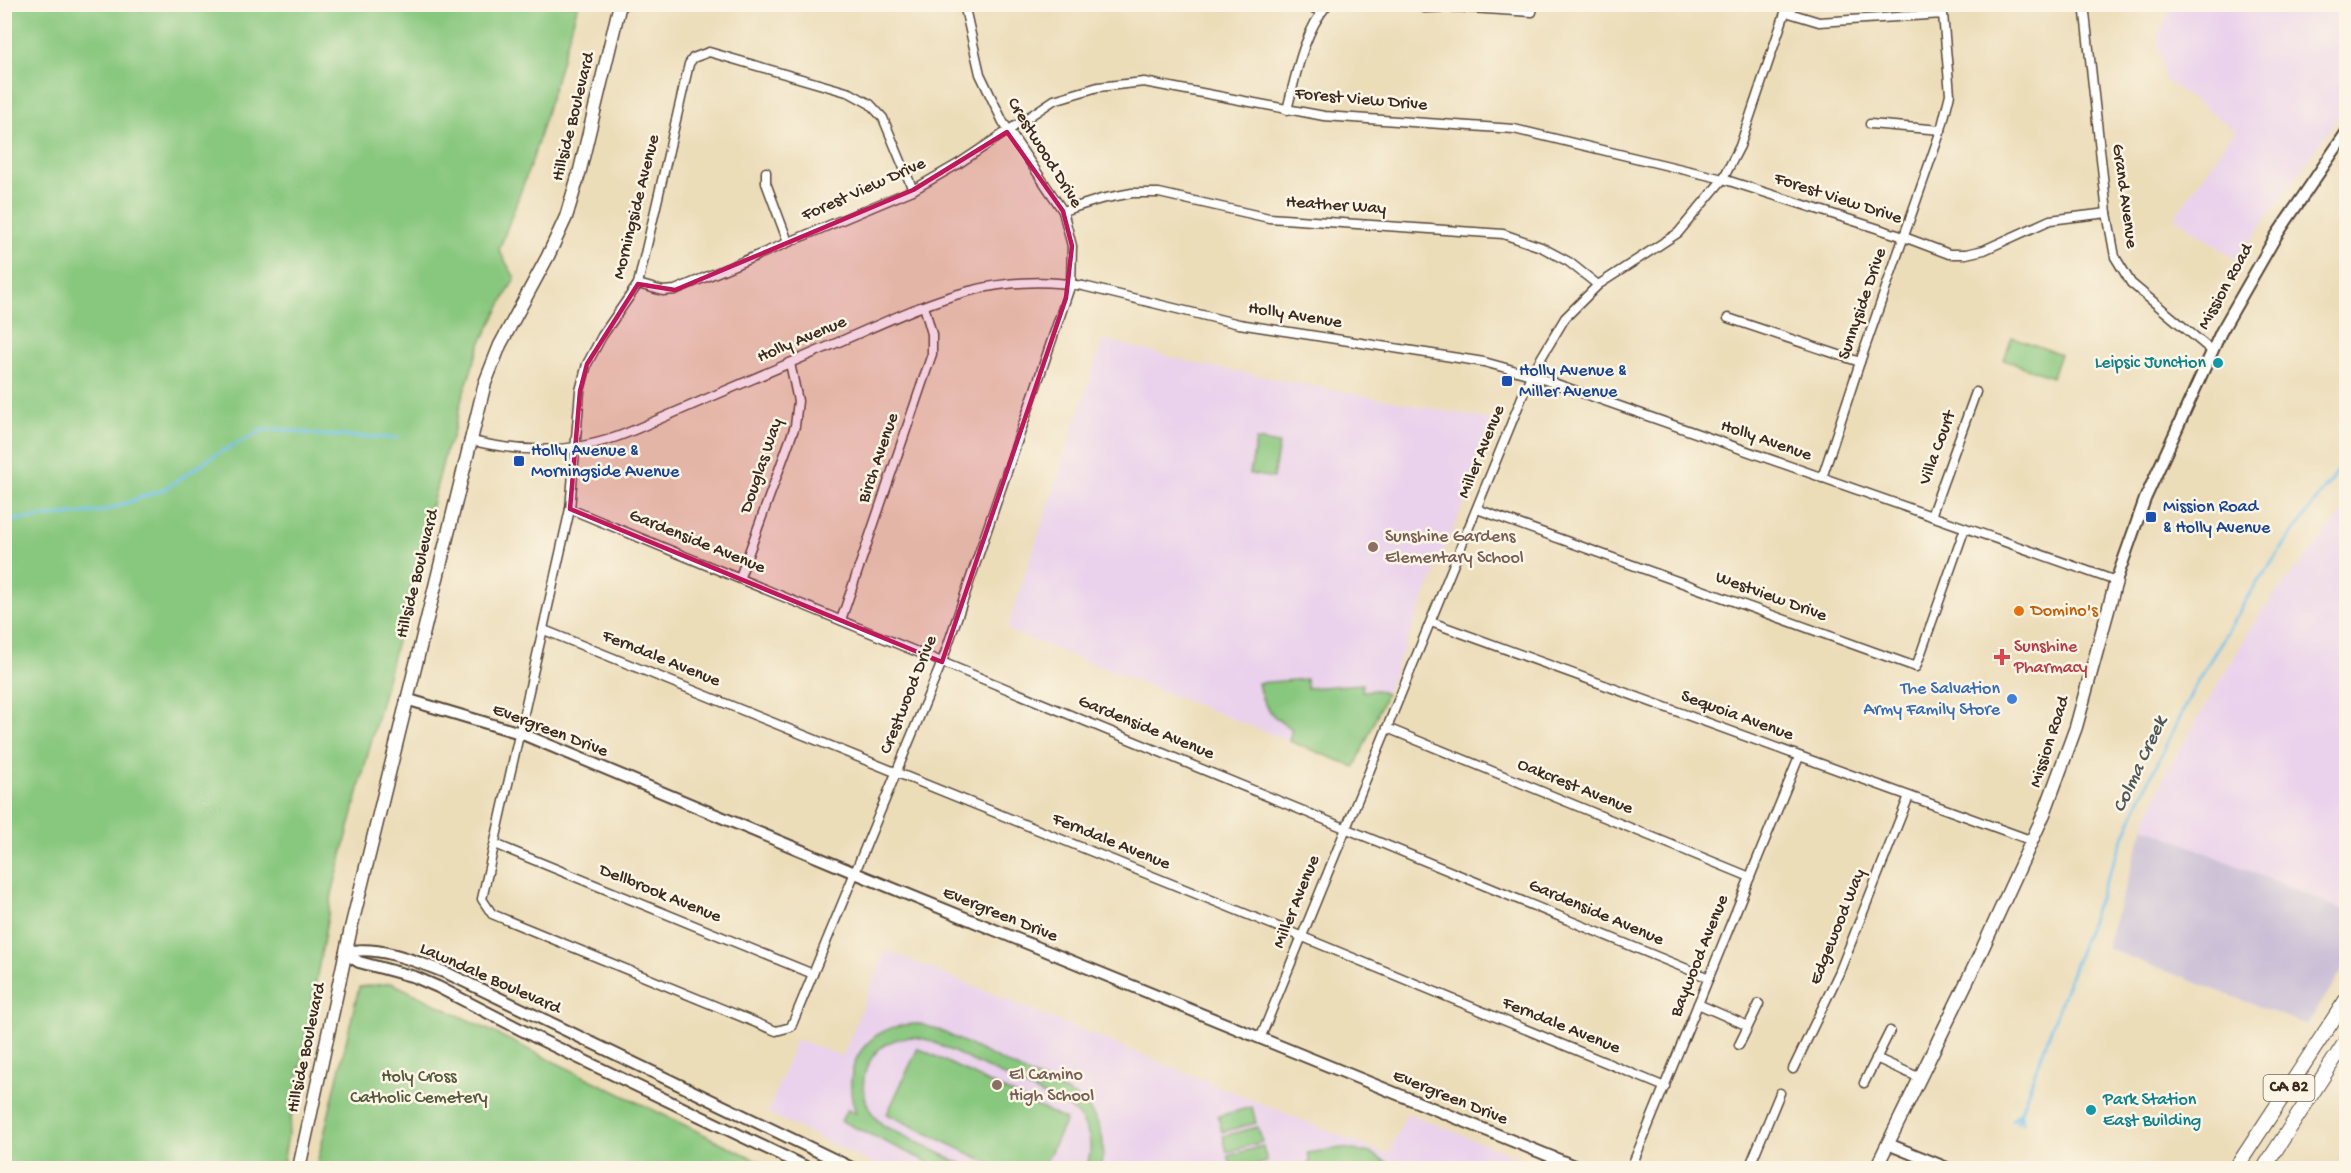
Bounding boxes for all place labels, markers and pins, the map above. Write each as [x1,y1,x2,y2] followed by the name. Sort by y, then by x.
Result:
[2095,353,2206,374] place label: Leipsic Junction
[2211,356,2225,370] marker: Leipsic Junction
[1519,361,1627,403] place label: Holly Avenue & Miller Avenue
[1500,374,1514,388] marker: Holly Avenue & Miller Avenue
[531,441,680,483] place label: Holly Avenue & Morningside Avenue
[512,454,526,468] marker: Holly Avenue & Morningside Avenue
[2163,497,2271,539] place label: Mission Road & Holly Avenue
[2144,510,2158,524] marker: Mission Road & Holly Avenue
[1385,527,1524,569] place label: Sunshine Gardens Elementary School
[1366,540,1380,554] marker: Sunshine Gardens Elementary School
[2030,601,2099,622] place label: Domino's
[2012,604,2026,618] marker: Domino's
[2013,637,2088,679] place label: Sunshine Pharmacy
[1995,650,2009,664] marker: Sunshine Pharmacy
[1863,679,2001,721] place label: The Salvation Army Family Store
[2005,692,2019,706] marker: The Salvation Army Family Store
[1009,1065,1094,1107] place label: El Camino High School
[990,1078,1004,1092] marker: El Camino High School
[2102,1090,2201,1132] place label: Park Station East Building
[2084,1103,2098,1117] marker: Park Station East Building

